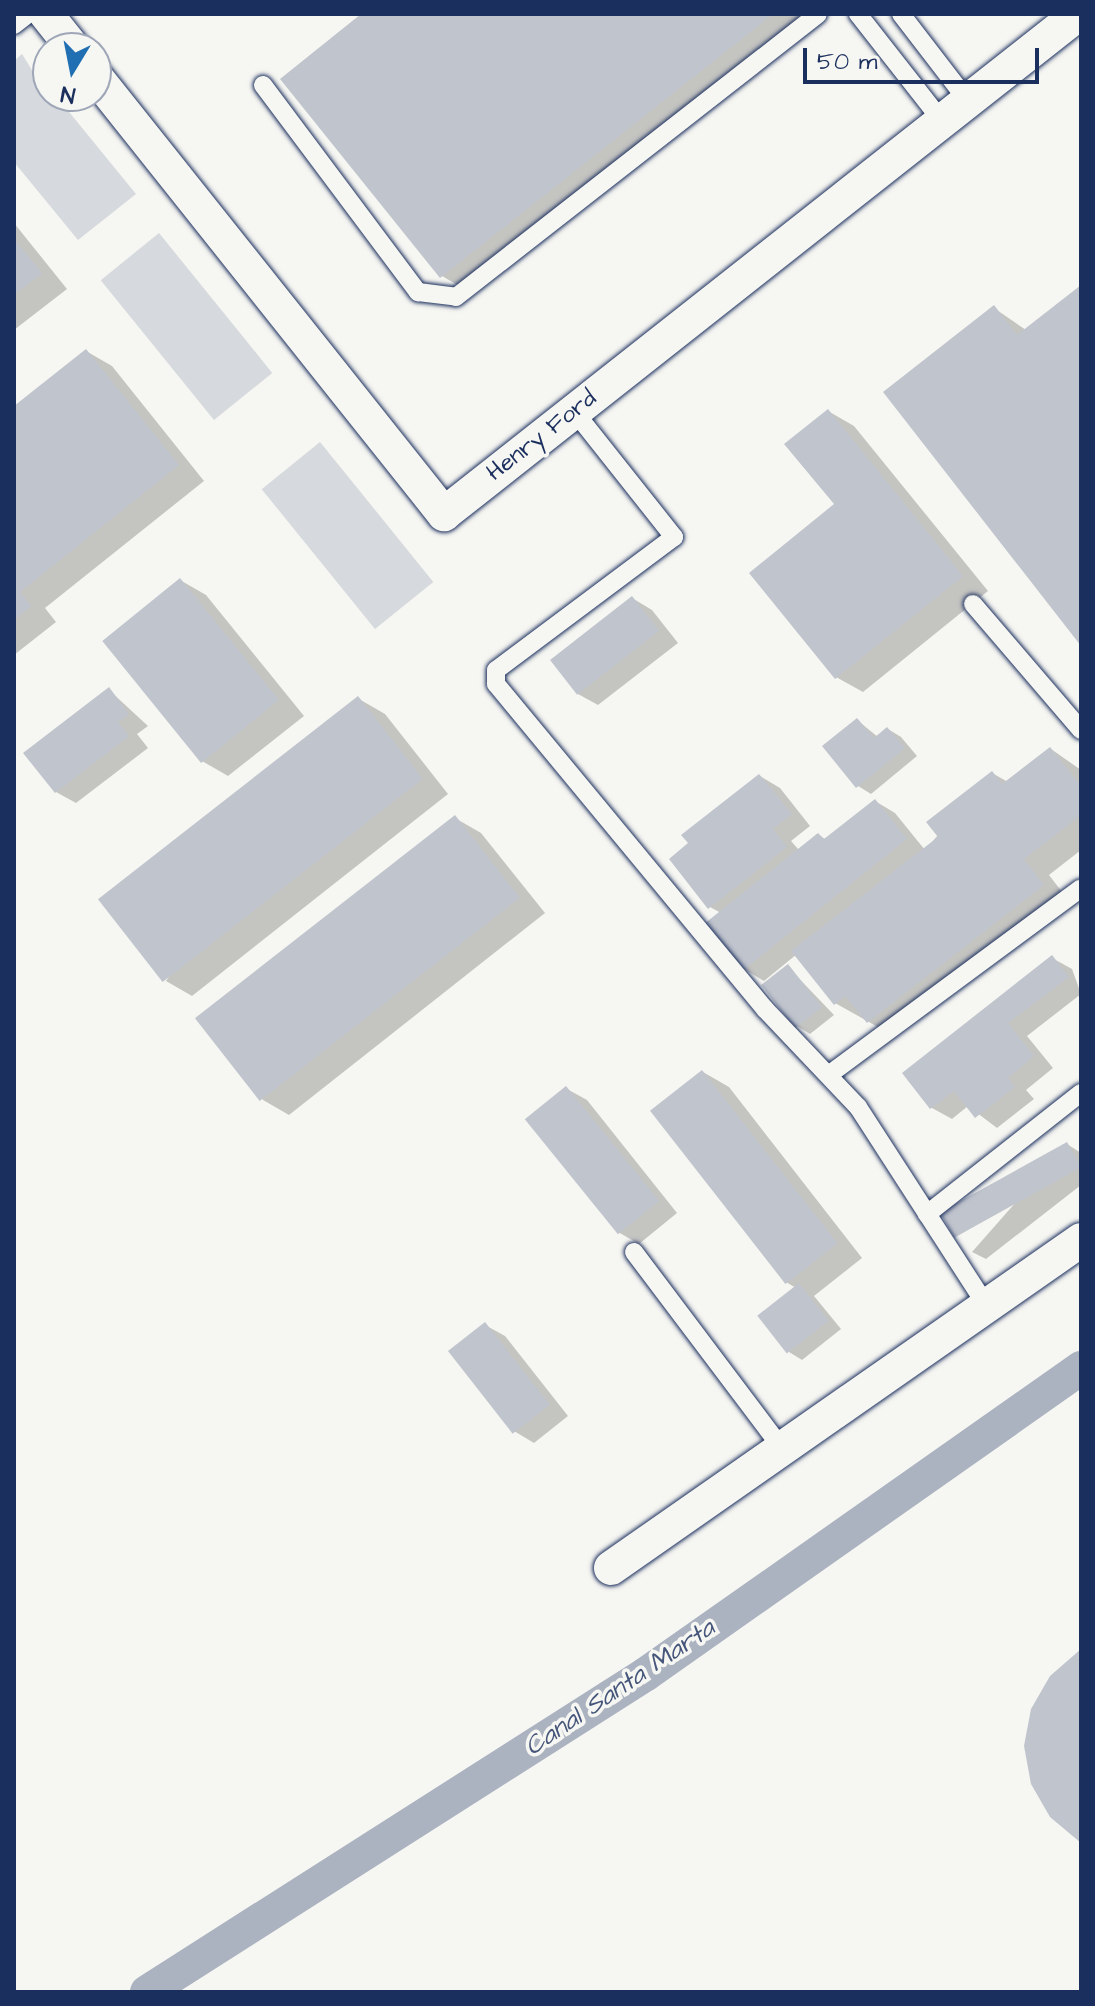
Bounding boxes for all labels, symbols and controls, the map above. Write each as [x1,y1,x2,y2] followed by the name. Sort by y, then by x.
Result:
[32,32,112,112] north arrow
[807,32,1043,82] scale bar
[817,45,877,79] text: 50 m
[59,78,78,111] text: N
[481,384,603,488] street label: Henry Ford
[519,1613,721,1763] water label: Canal Santa Marta

